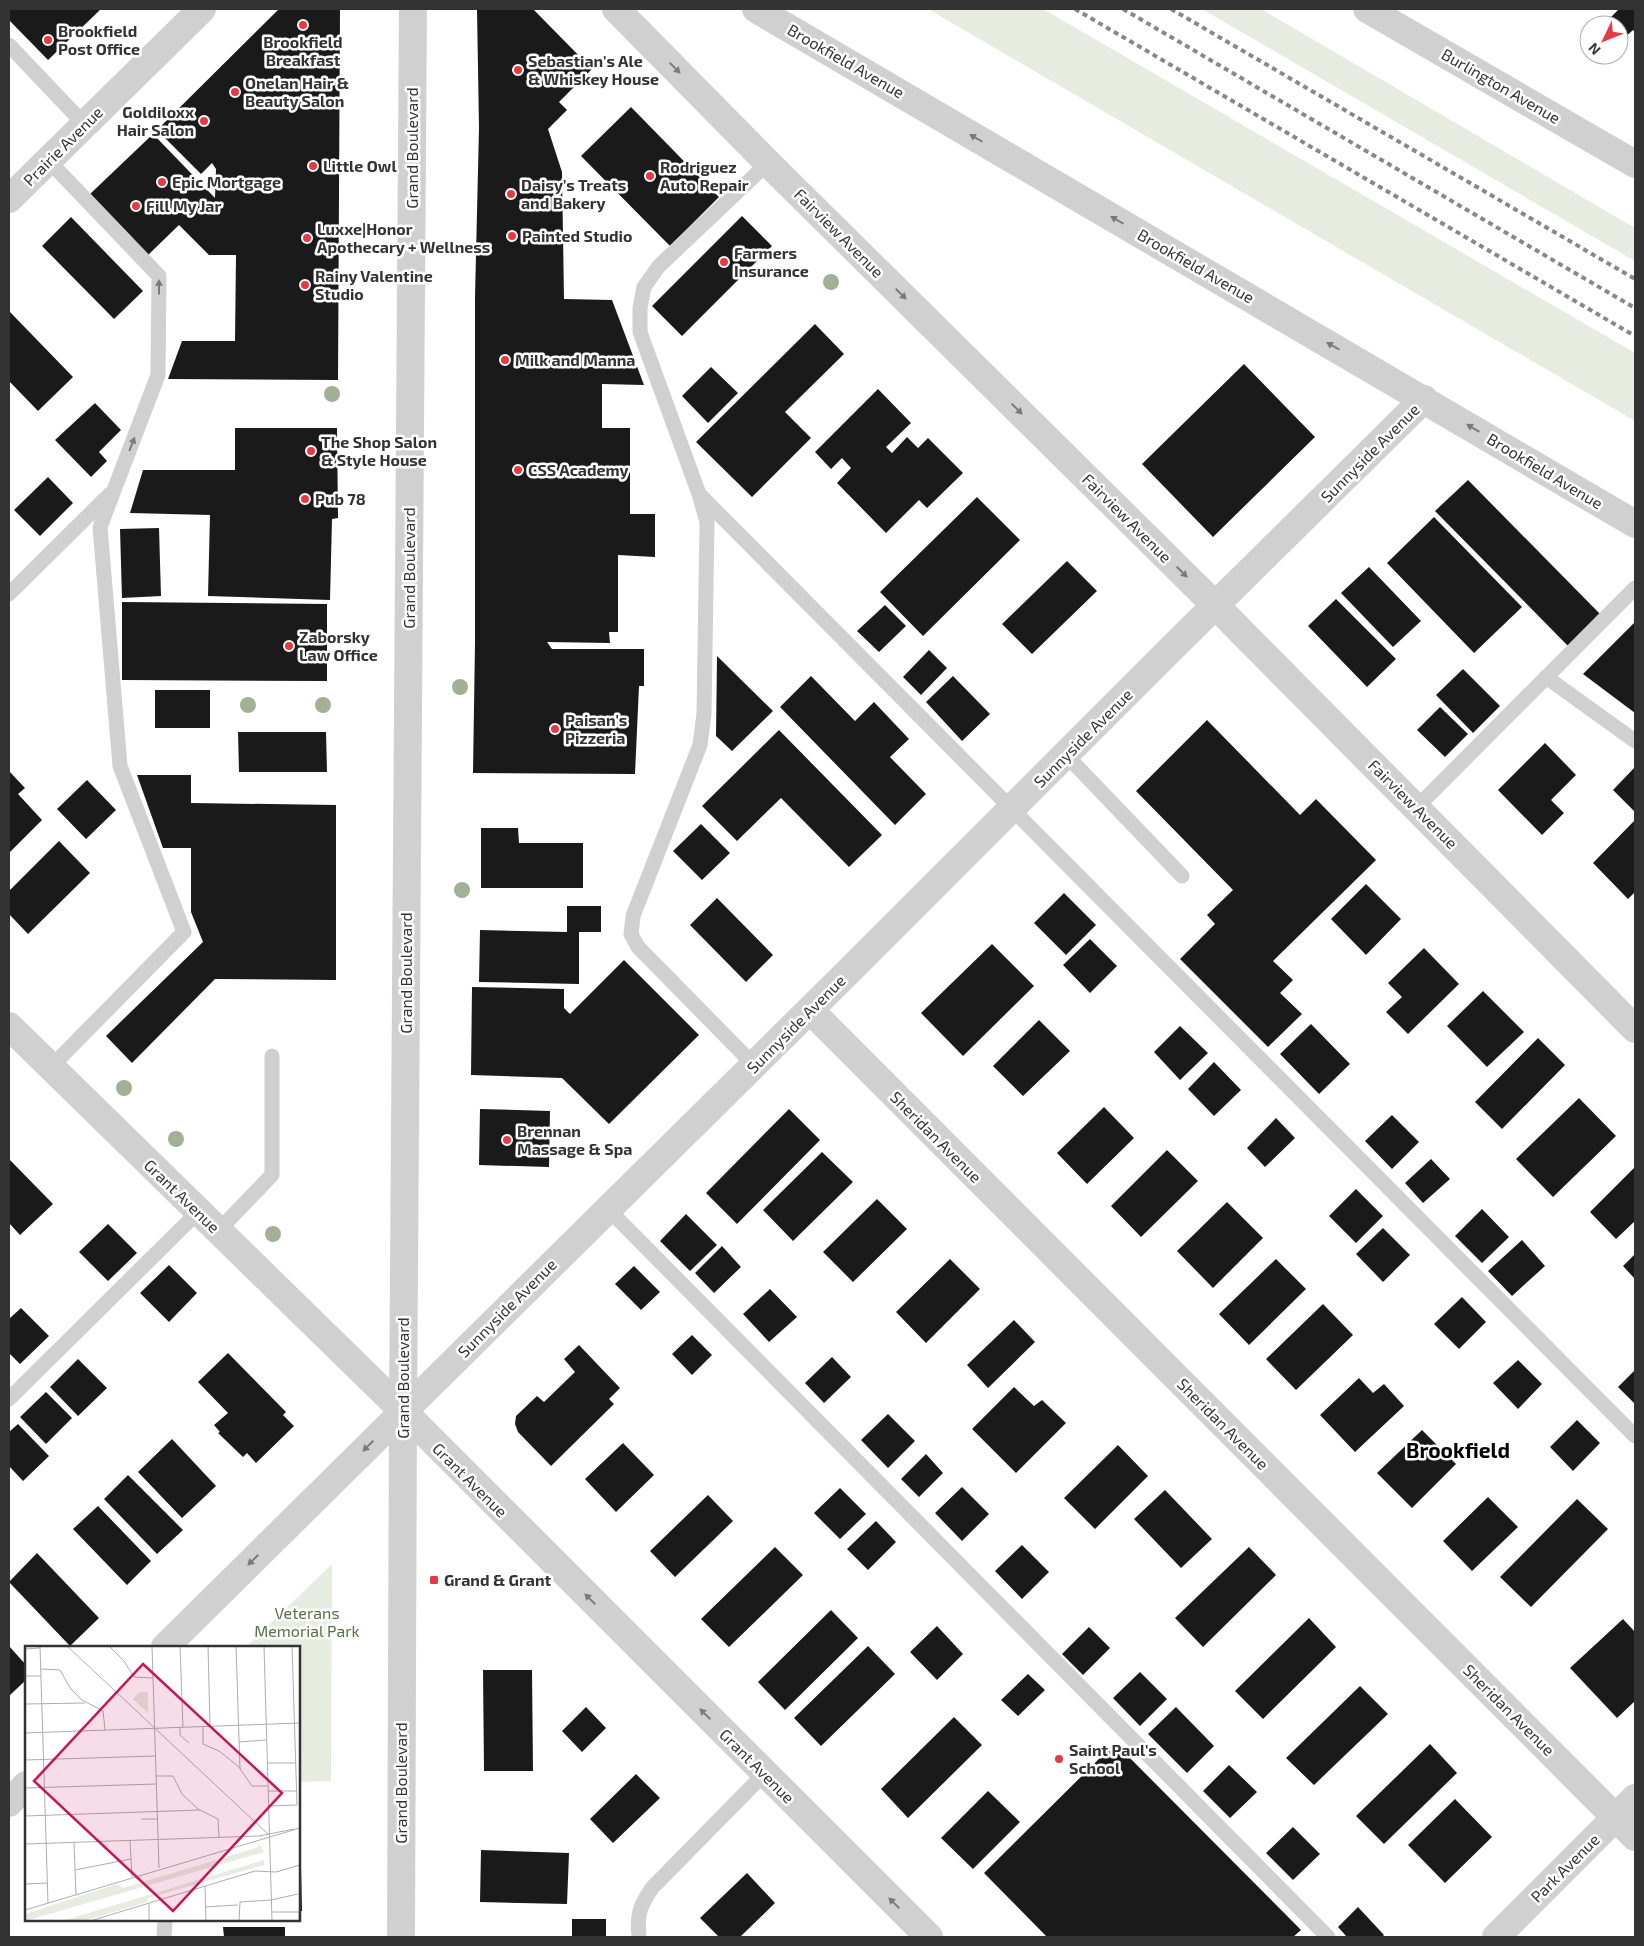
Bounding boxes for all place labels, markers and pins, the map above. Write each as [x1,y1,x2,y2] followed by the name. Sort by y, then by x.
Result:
[297,19,309,31] marker: Brookfield Breakfast
[58,21,140,58] place label: Brookfield Post Office
[263,32,343,69] place label: Brookfield Breakfast
[42,34,54,46] marker: Brookfield Post Office
[528,51,659,89] place label: Sebastian's Ale & Whiskey House
[512,64,524,76] marker: Sebastian's Ale & Whiskey House
[245,73,349,111] place label: Onelan Hair & Beauty Salon
[229,86,241,98] marker: Onelan Hair & Beauty Salon
[117,102,194,139] place label: Goldiloxx Hair Salon
[198,115,210,127] marker: Goldiloxx Hair Salon
[323,156,397,175] place label: Little Owl
[660,157,749,194] place label: Rodriguez Auto Repair
[307,160,319,172] marker: Little Owl
[644,170,656,182] marker: Rodriguez Auto Repair
[172,172,281,191] place label: Epic Mortgage
[521,175,626,213] place label: Daisy's Treats and Bakery
[156,176,168,188] marker: Epic Mortgage
[505,188,517,200] marker: Daisy's Treats and Bakery
[146,196,221,216] place label: Fill My Jar
[130,200,142,212] marker: Fill My Jar
[317,219,490,257] place label: Luxxe|Honor Apothecary + Wellness
[522,226,632,245] place label: Painted Studio
[506,230,518,242] marker: Painted Studio
[301,232,313,244] marker: Luxxe|Honor Apothecary + Wellness
[734,243,809,280] place label: Farmers Insurance
[718,256,730,268] marker: Farmers Insurance
[315,266,433,303] place label: Rainy Valentine Studio
[299,279,311,291] marker: Rainy Valentine Studio
[515,350,635,369] place label: Milk and Manna
[499,354,511,366] marker: Milk and Manna
[321,432,437,470] place label: The Shop Salon & Style House
[305,445,317,457] marker: The Shop Salon & Style House
[528,460,629,480] place label: CSS Academy
[512,464,524,476] marker: CSS Academy
[315,489,366,508] place label: Pub 78
[299,493,311,505] marker: Pub 78
[299,627,378,664] place label: Zaborsky Law Office
[283,640,295,652] marker: Zaborsky Law Office
[565,710,627,747] place label: Paisan's Pizzeria
[549,723,561,735] marker: Paisan's Pizzeria
[517,1121,632,1158] place label: Brennan Massage & Spa
[501,1134,513,1146] marker: Brennan Massage & Spa
[444,1570,551,1589] place label: Grand & Grant
[428,1574,440,1586] marker: Grand & Grant
[1069,1740,1157,1777] place label: Saint Paul's School
[1053,1753,1065,1765] marker: Saint Paul's School

